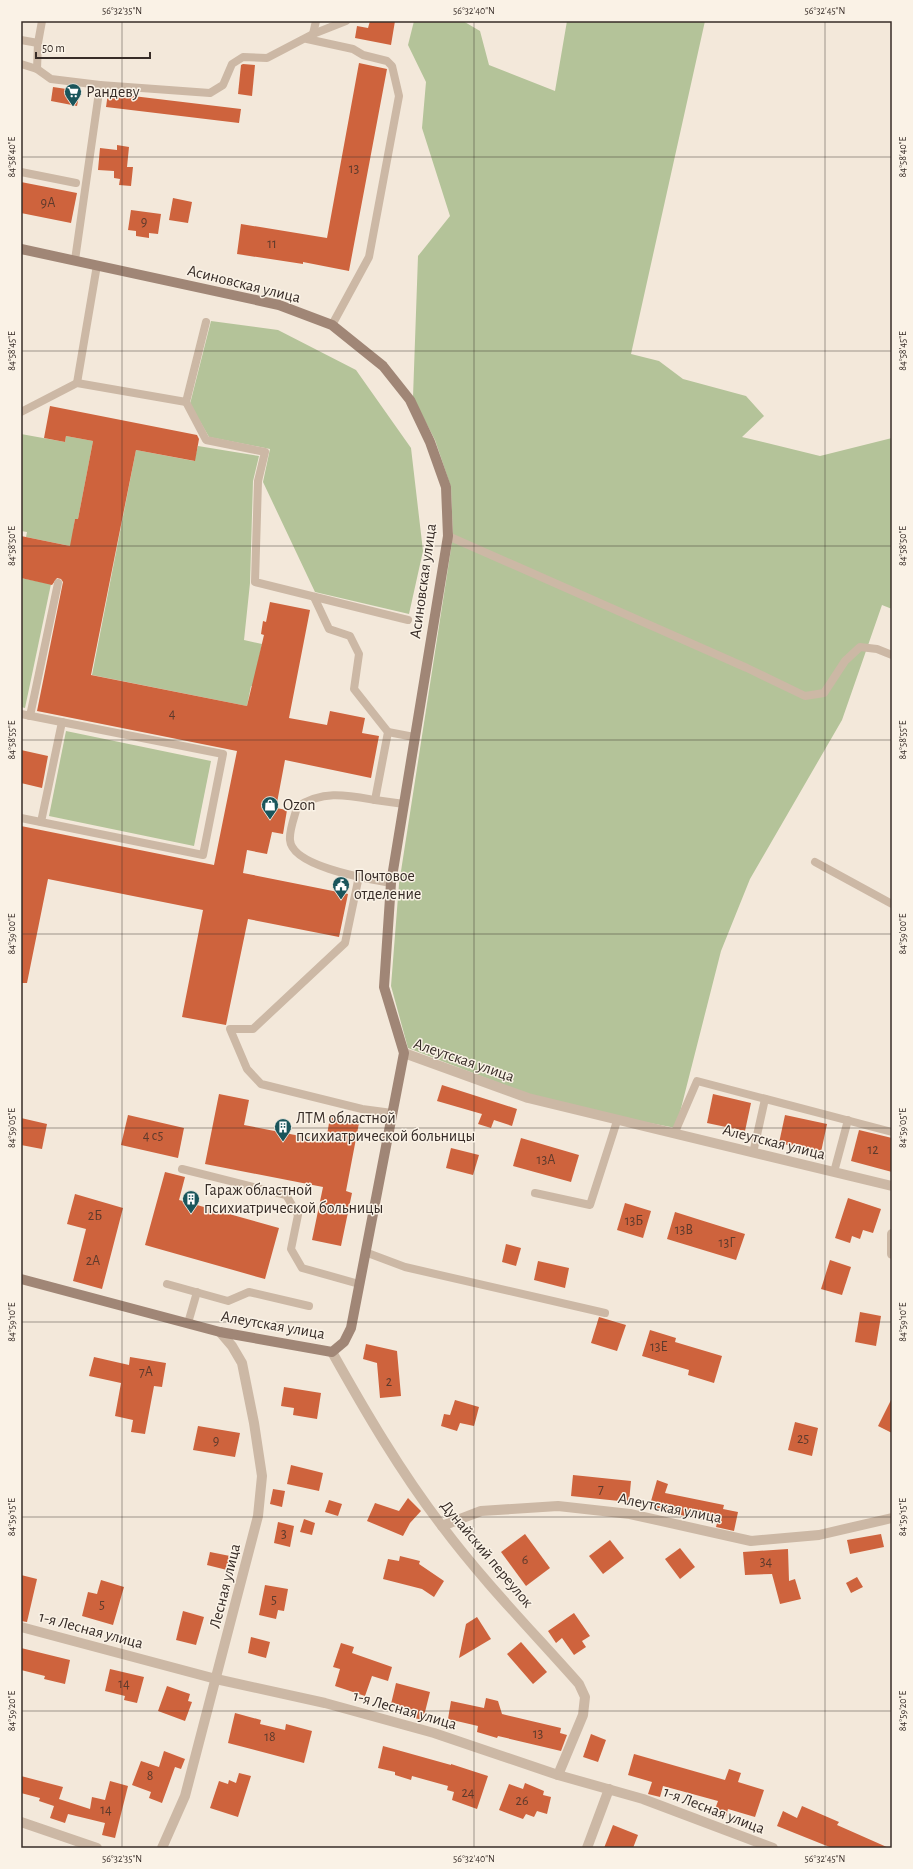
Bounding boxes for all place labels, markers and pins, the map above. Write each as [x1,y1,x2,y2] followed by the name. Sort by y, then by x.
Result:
[63,82,83,107] supermarket icon: Рандеву
[86,84,140,101] place label: Рандеву
[260,795,280,820] shop icon: Ozon
[283,797,315,813] place label: Ozon
[354,868,421,902] place label: Почтовое отделение
[331,875,351,900] public building icon: Почтовое отделение
[296,1110,476,1144] place label: ЛТМ областной психиатрической больницы
[273,1117,293,1142] building icon: ЛТМ областной психиатрической больницы
[204,1182,384,1216] place label: Гараж областной психиатрической больницы
[181,1189,201,1214] building icon: Гараж областной психиатрической больницы

